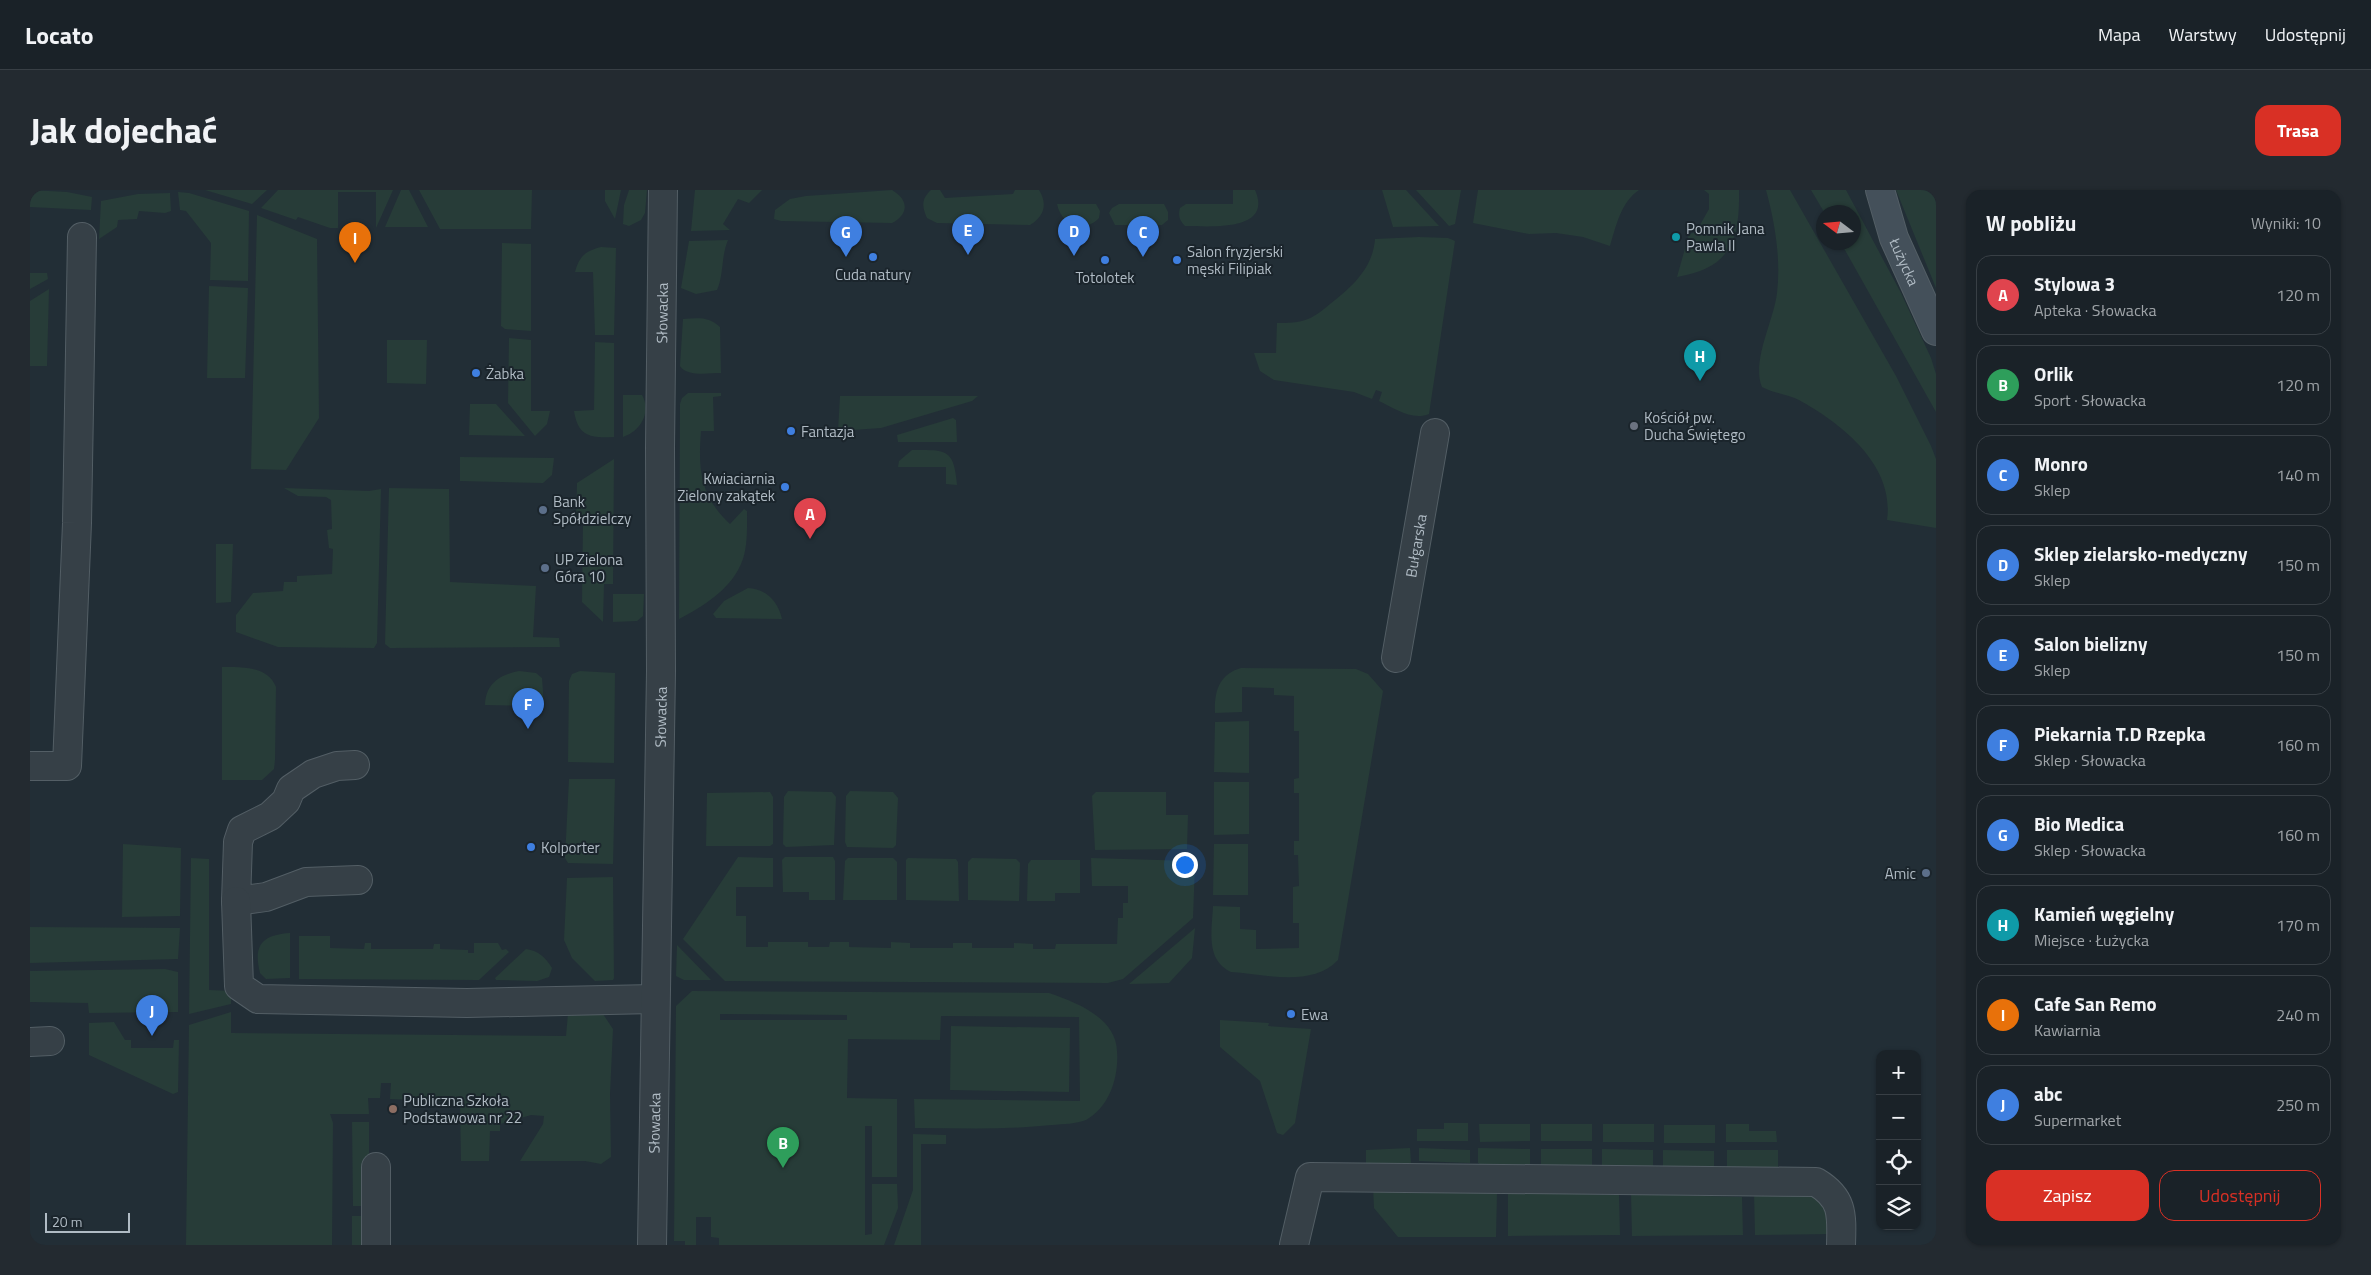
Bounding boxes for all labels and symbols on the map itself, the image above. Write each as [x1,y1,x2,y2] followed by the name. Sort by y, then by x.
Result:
[1816,205,1861,250] north arrow
[952,214,984,255] pin: E
[1058,215,1090,256] pin: D
[830,216,862,257] pin: G
[1127,216,1159,257] pin: C
[1686,217,1765,257] place label: Pomnik Jana Pawla II
[339,222,371,263] pin: I
[1670,231,1682,243] marker: Pomnik Jana Pawla II
[1883,233,1926,290] street label: Łużycka
[1187,240,1283,280] place label: Salon fryzjerski męski Filipiak
[867,251,879,263] marker: Cuda natury
[1099,254,1111,266] marker: Totolotek
[1171,254,1183,266] marker: Salon fryzjerski męski Filipiak
[835,263,911,286] place label: Cuda natury
[1076,266,1134,289] place label: Totolotek
[650,282,673,344] street label: Słowacka
[1684,340,1716,381] pin: H
[486,362,525,385] place label: Żabka
[470,367,482,379] marker: Żabka
[1644,406,1746,446] place label: Kościół pw. Ducha Świętego
[801,420,855,443] place label: Fantazja
[1628,420,1640,432] marker: Kościół pw. Ducha Świętego
[785,425,797,437] marker: Fantazja
[677,467,775,507] place label: Kwiaciarnia Zielony zakątek
[779,481,791,493] marker: Kwiaciarnia Zielony zakątek
[553,490,631,530] place label: Bank Spółdzielczy
[794,498,826,539] pin: A
[537,504,549,516] marker: Bank Spółdzielczy
[1399,512,1432,579] street label: Bułgarska
[555,548,623,588] place label: UP Zielona Góra 10
[539,562,551,574] marker: UP Zielona Góra 10
[648,686,672,748] street label: Słowacka
[512,688,544,729] pin: F
[541,836,600,859] place label: Kolporter
[525,841,537,853] marker: Kolporter
[1172,852,1198,878] your location
[1885,862,1916,885] place label: Amic
[1920,867,1932,879] marker: Amic
[136,995,168,1036] pin: J
[1301,1003,1328,1026] place label: Ewa
[1285,1008,1297,1020] marker: Ewa
[403,1089,522,1129] place label: Publiczna Szkoła Podstawowa nr 22
[642,1092,666,1154] street label: Słowacka
[387,1103,399,1115] marker: Publiczna Szkoła Podstawowa nr 22
[767,1127,799,1168] pin: B
[45,1210,130,1233] scale bar

